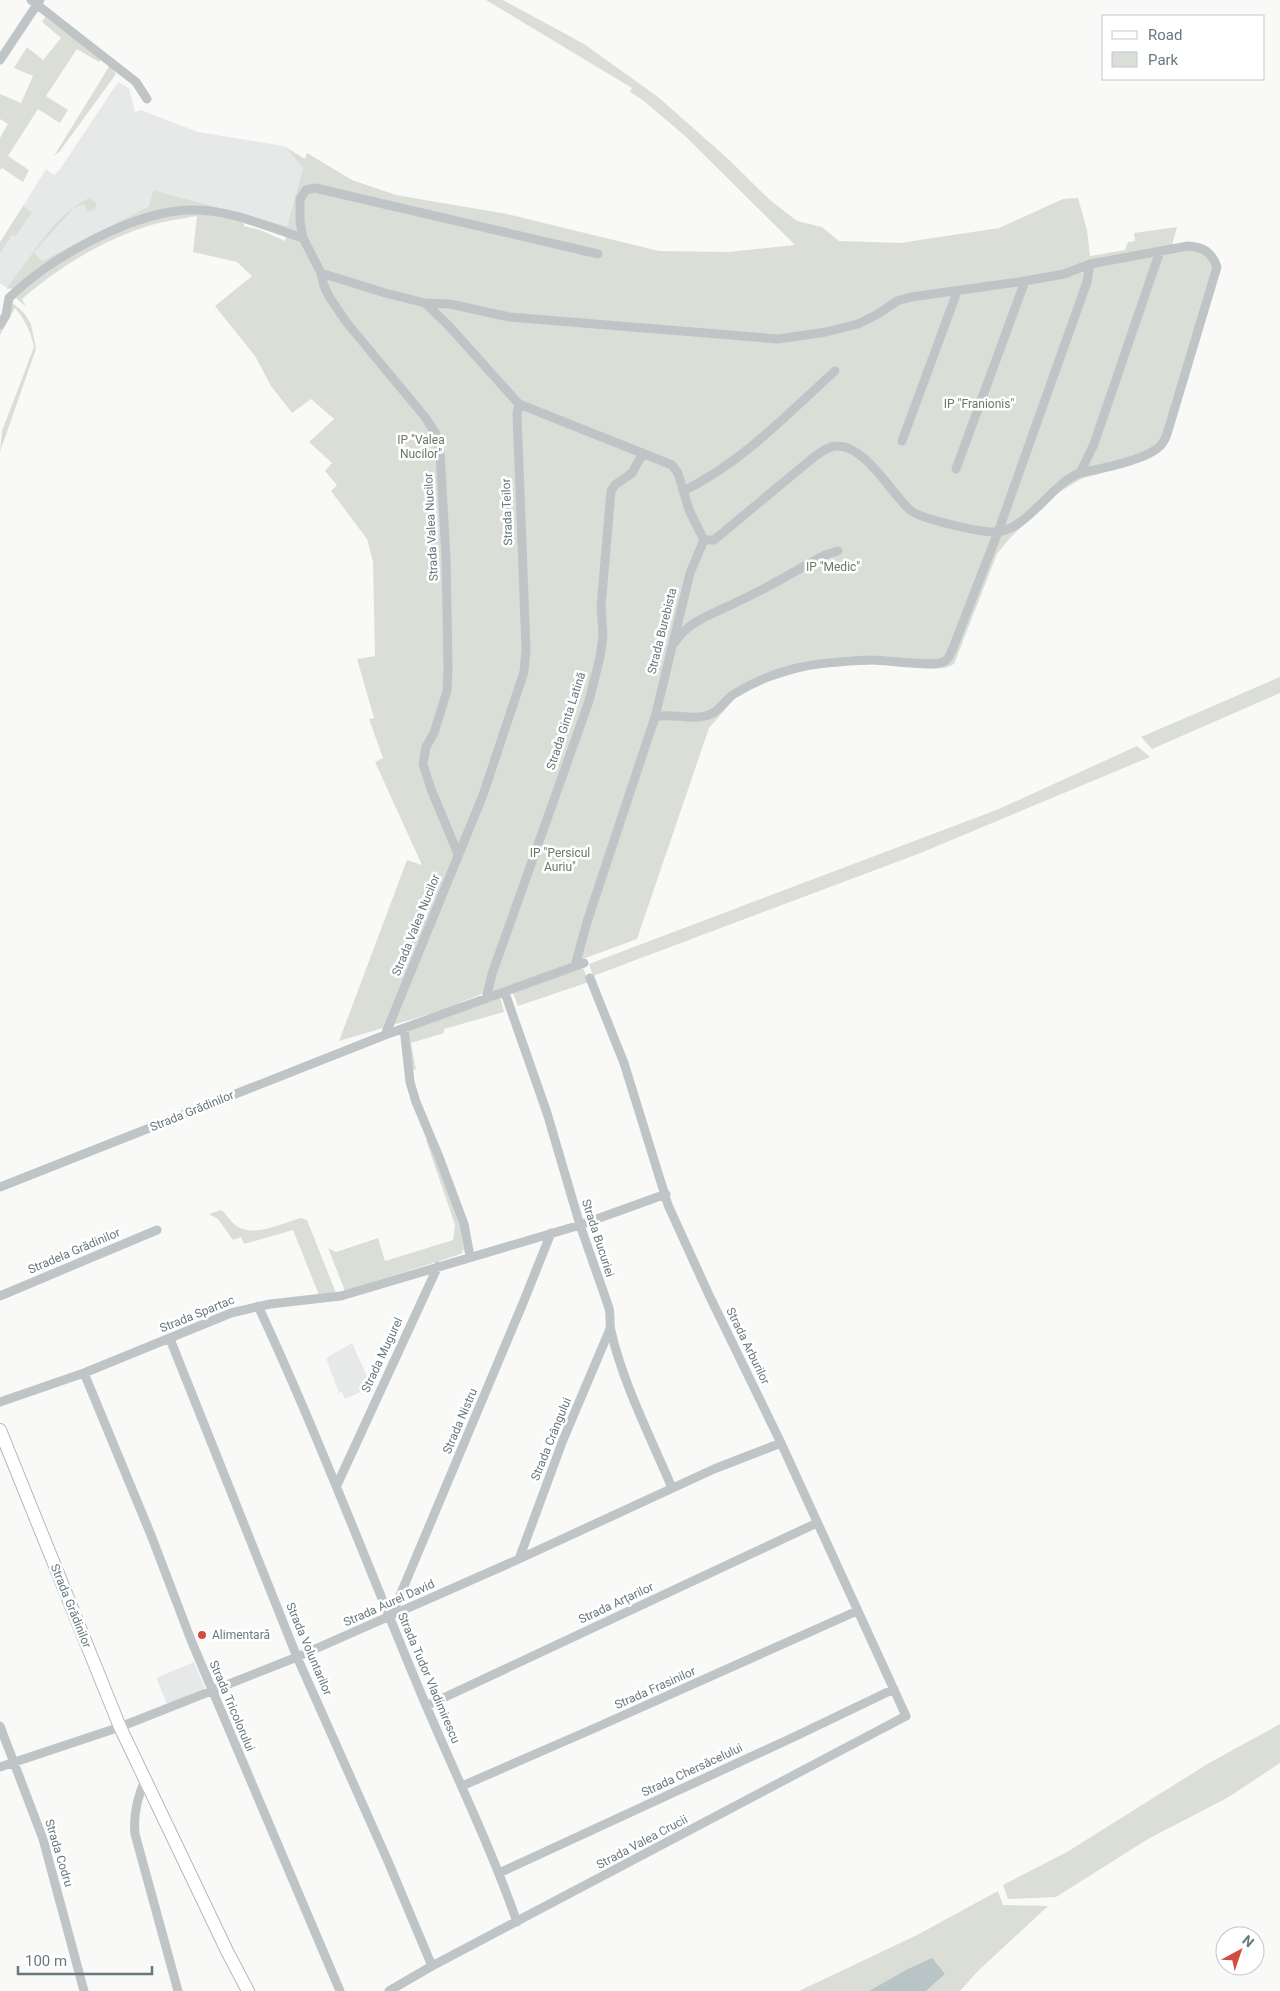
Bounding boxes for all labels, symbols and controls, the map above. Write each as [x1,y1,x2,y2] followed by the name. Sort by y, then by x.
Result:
[1102,15,1265,80] legend
[1148,26,1182,44] text: Road
[1148,51,1179,69] text: Park
[944,397,1014,411] park label: IP "Franionis"
[397,433,445,461] park label: IP "Valea Nucilor"
[421,472,441,582] street label: Strada Valea Nucilor
[499,478,515,546] street label: Strada Teilor
[806,560,860,574] park label: IP "Medic"
[645,586,679,676] street label: Strada Burebista
[544,670,588,772] street label: Strada Ginta Latină
[530,846,590,874] park label: IP "Persicul Auriu"
[389,872,443,978] street label: Strada Valea Nucilor
[148,1088,236,1134] street label: Strada Grădinilor
[579,1197,617,1279] street label: Strada Bucuriei
[26,1225,122,1277] street label: Stradela Grădinilor
[158,1293,236,1335] street label: Strada Spartac
[723,1305,773,1387] street label: Strada Arburilor
[358,1315,406,1395] street label: Strada Mugurel
[440,1386,480,1456] street label: Strada Nistru
[528,1395,574,1483] street label: Strada Crângului
[48,1562,94,1650] street label: Strada Grădinilor
[341,1577,437,1629] street label: Strada Aurel David
[576,1580,656,1627] street label: Strada Arțarilor
[283,1601,335,1697] street label: Strada Voluntarilor
[395,1610,463,1746] street label: Strada Tudor Vladimirescu
[212,1628,270,1642] place label: Alimentară
[196,1629,208,1641] marker: Alimentară
[207,1659,257,1754] street label: Strada Tricolorului
[612,1664,698,1712] street label: Strada Frasinilor
[639,1740,745,1800] street label: Strada Chersăcelului
[594,1812,690,1872] street label: Strada Valea Crucii
[42,1818,76,1888] street label: Strada Codru
[1215,1926,1265,1976] north arrow
[1239,1932,1257,1950] text: N
[18,1944,151,1976] scale bar
[25,1952,67,1970] text: 100 m

